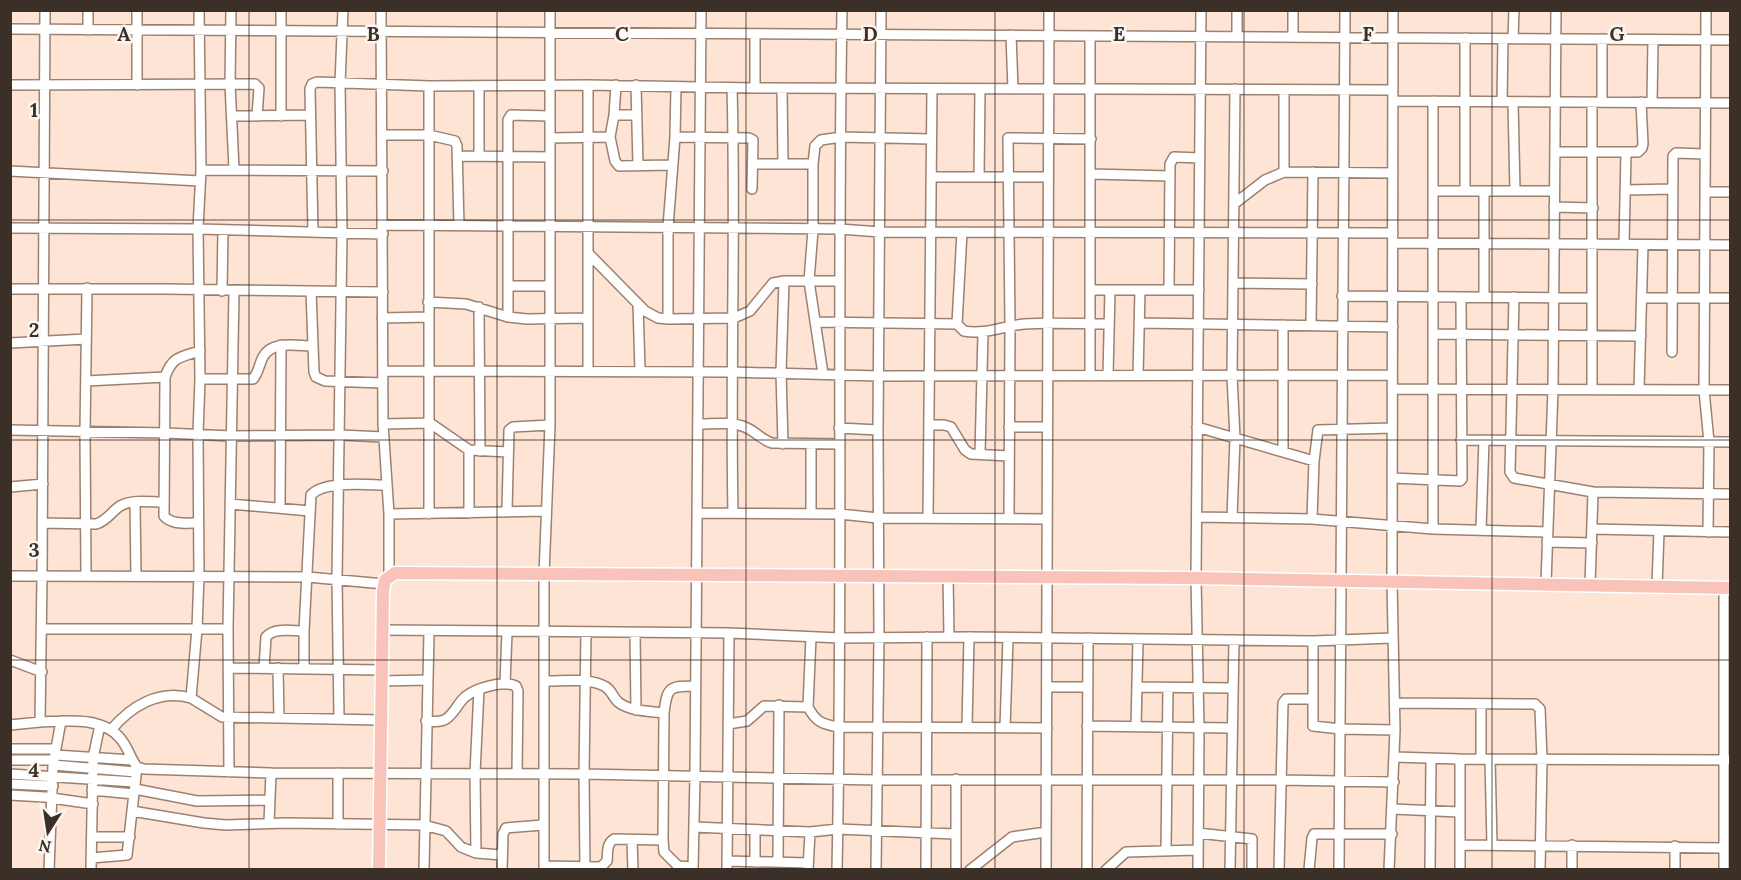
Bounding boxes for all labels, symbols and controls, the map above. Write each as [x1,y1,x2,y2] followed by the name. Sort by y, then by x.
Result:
[117,21,131,46] text: A
[366,21,380,46] text: B
[615,21,629,46] text: C
[862,21,878,46] text: D
[1113,21,1125,46] text: E
[1362,21,1374,46] text: F
[1609,21,1625,46] text: G
[30,97,38,122] text: 1
[29,317,39,342] text: 2
[28,537,40,562] text: 3
[29,757,40,782] text: 4
[18,802,78,862] north arrow
[37,836,53,858] text: N

